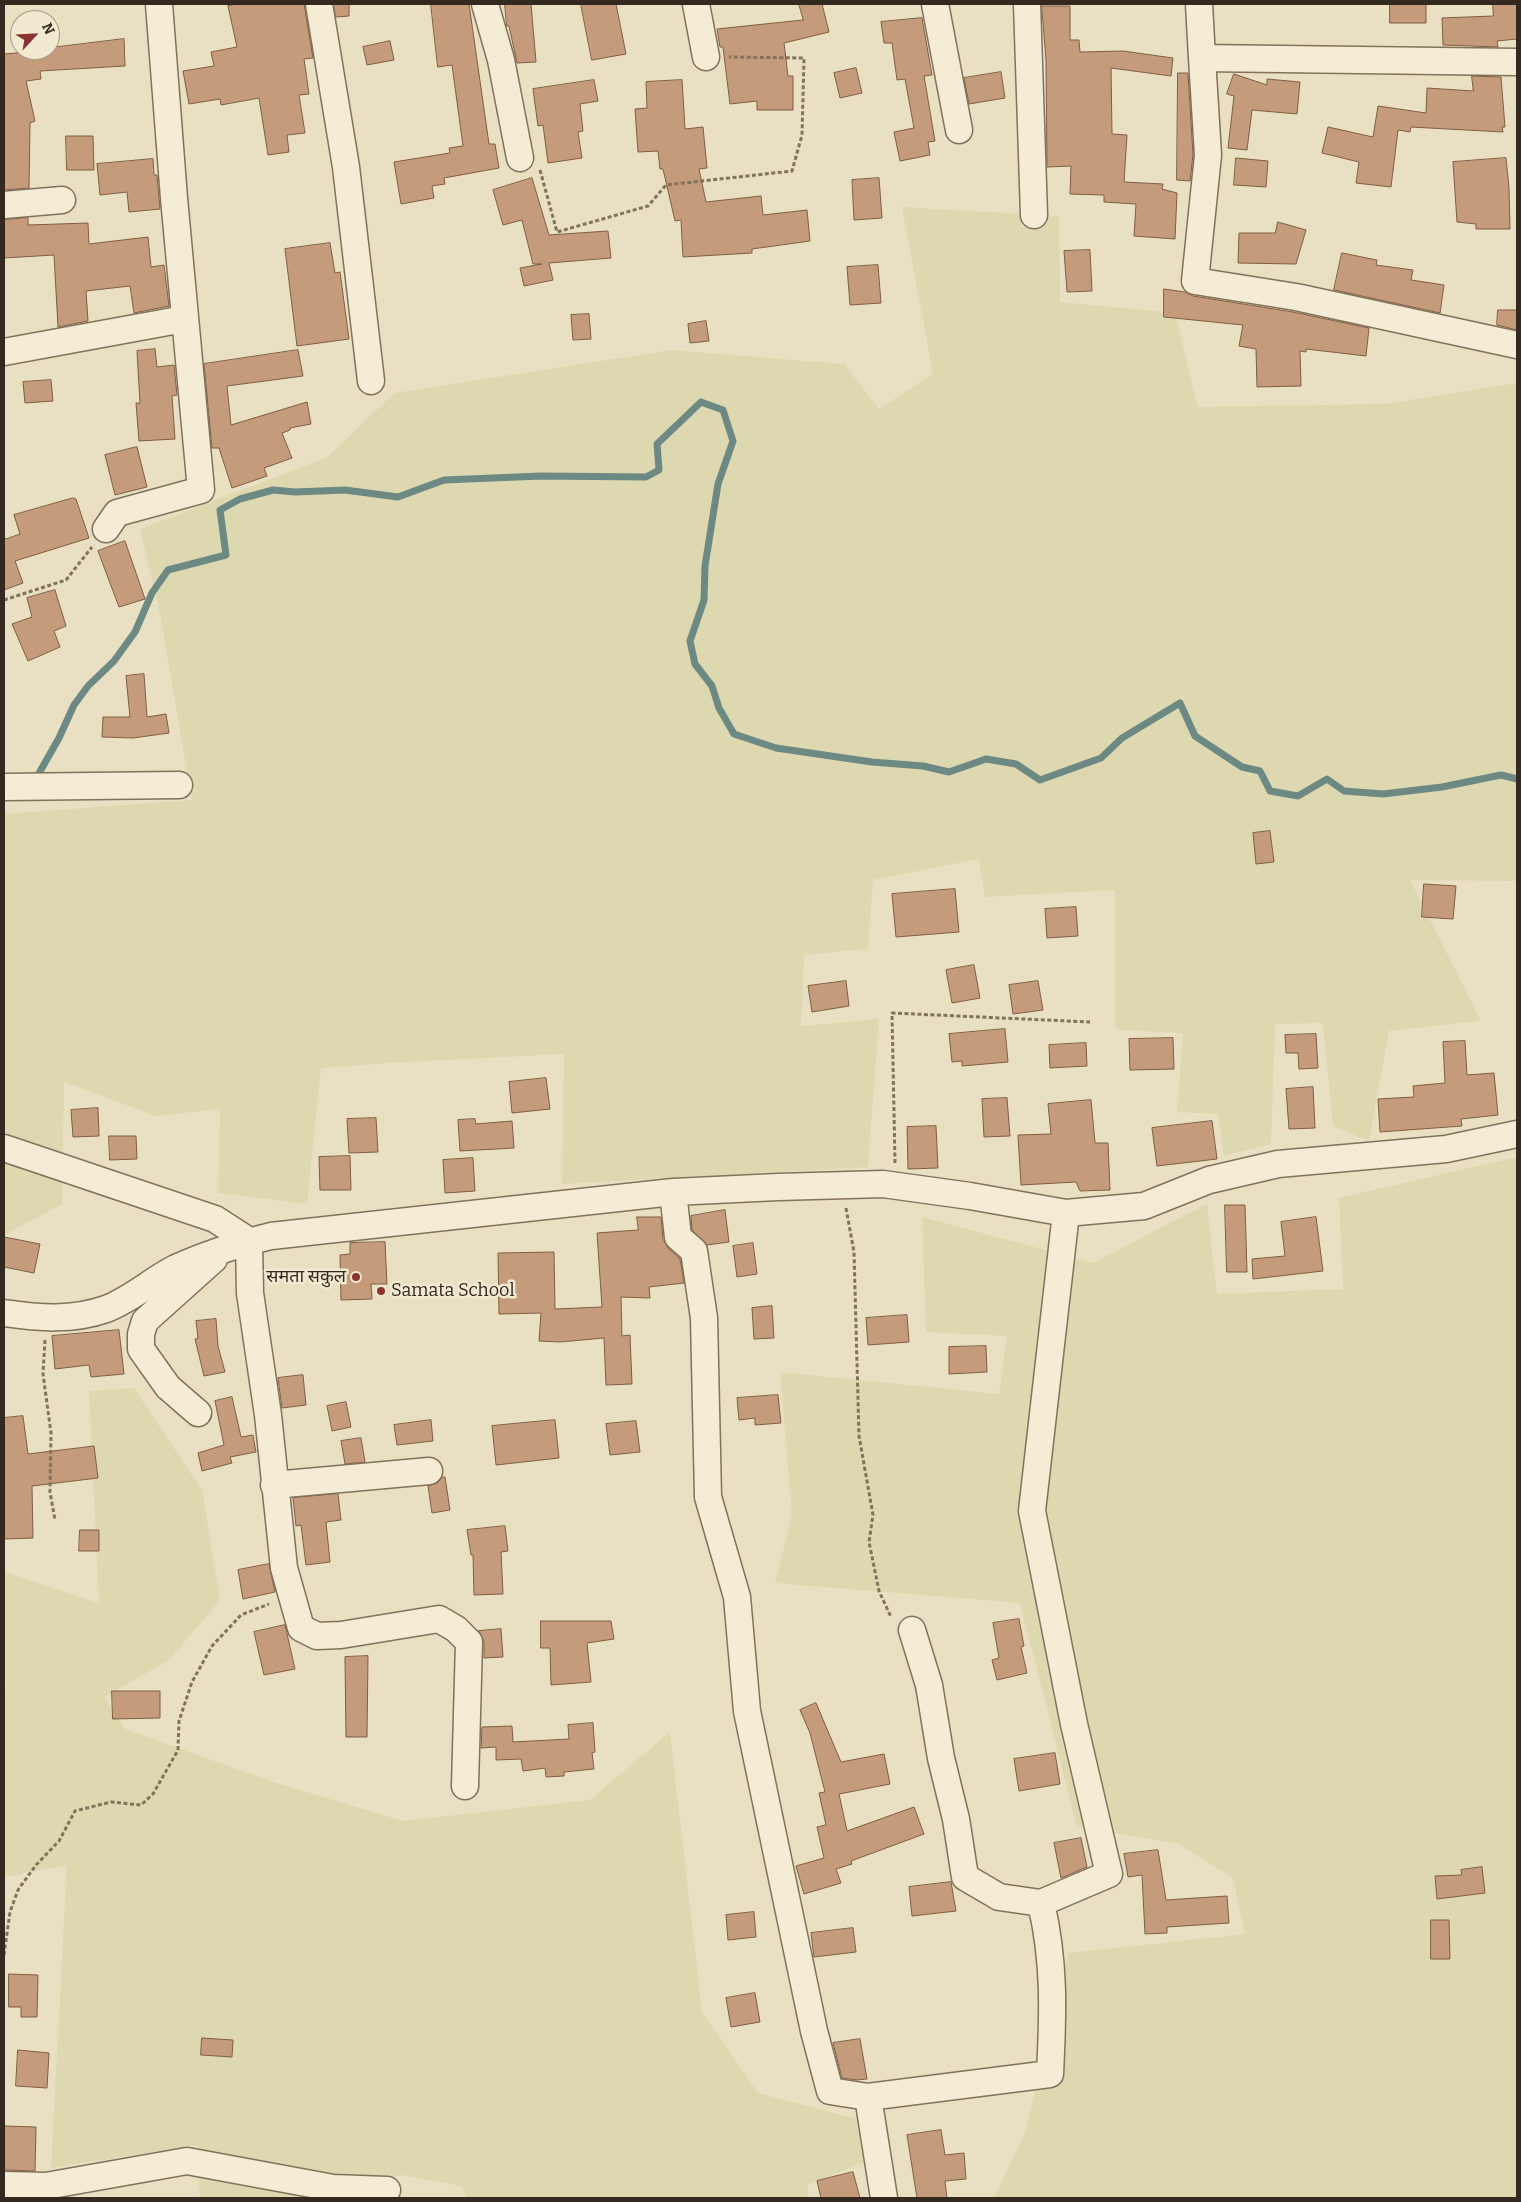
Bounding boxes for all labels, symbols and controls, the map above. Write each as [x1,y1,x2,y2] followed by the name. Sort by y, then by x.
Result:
[10,10,60,60] north arrow
[38,20,58,37] text: N
[266,1266,346,1288] place label: समता सकुल
[350,1271,362,1283] marker: समता सकुल
[391,1280,515,1302] place label: Samata School
[375,1285,387,1297] marker: Samata School

